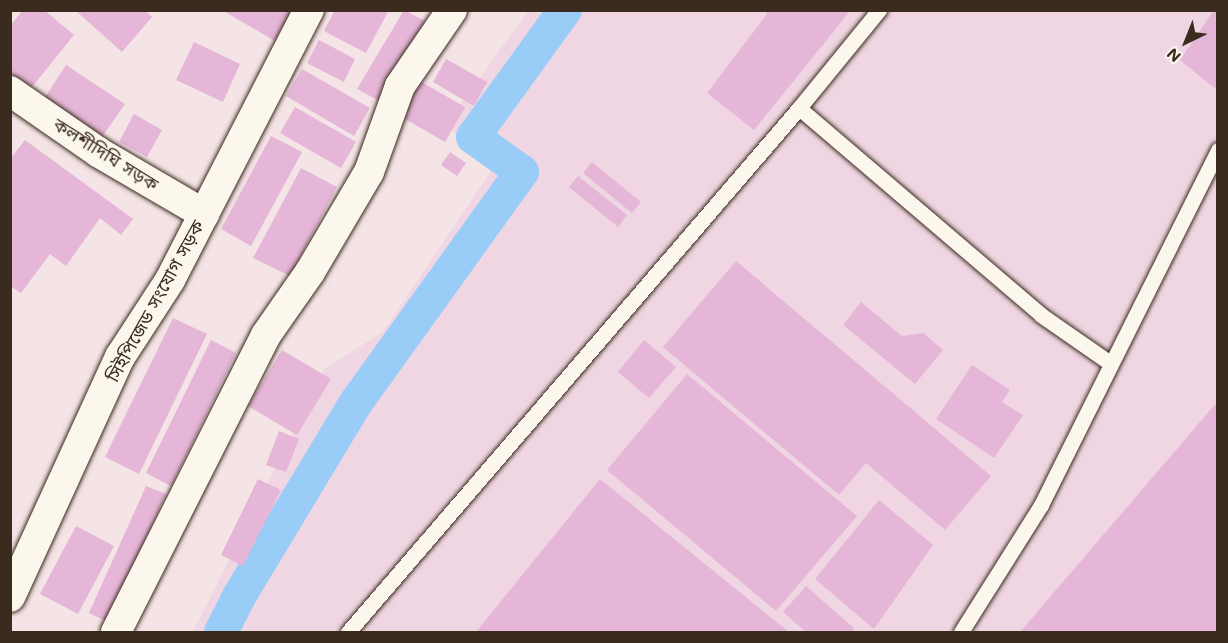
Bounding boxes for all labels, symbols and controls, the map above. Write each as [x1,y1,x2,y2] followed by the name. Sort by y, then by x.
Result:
[1156,12,1216,72] north arrow
[1162,44,1185,67] text: N
[49,113,163,195] street label: কলশীদিঘি সড়ক
[102,216,208,386] street label: সিইপিজেড সংযোগ সড়ক

